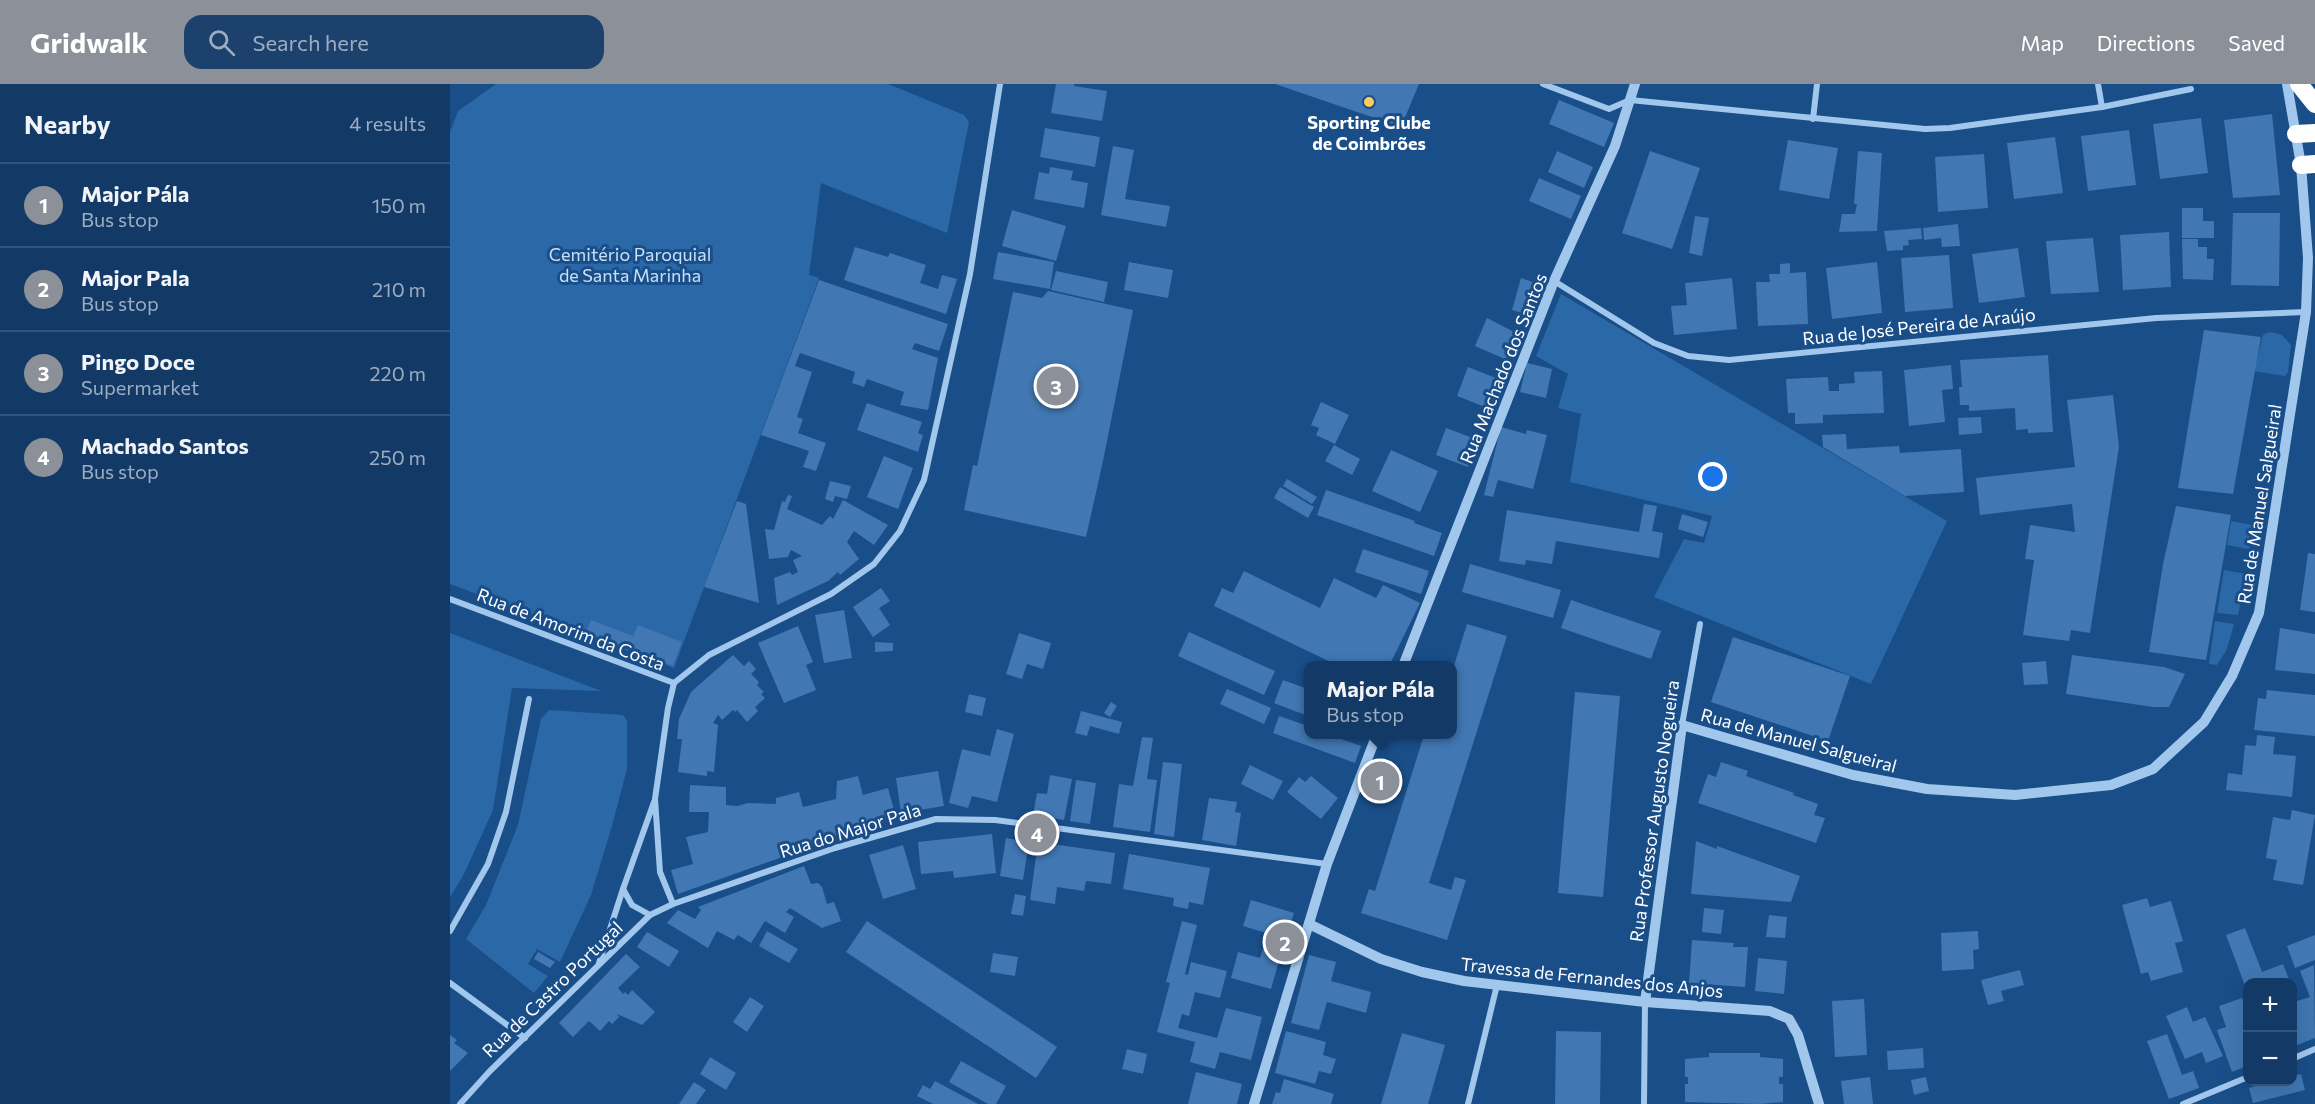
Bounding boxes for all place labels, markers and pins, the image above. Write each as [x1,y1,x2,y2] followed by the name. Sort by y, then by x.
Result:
[1362,95,1376,109] marker: Sporting Clube de Coimbrões
[1307,111,1431,154] place label: Sporting Clube de Coimbrões
[1036,364,1076,408] pin: 3
[1360,758,1400,804] pin: 1
[1018,810,1056,855] pin: 4
[1266,920,1304,964] pin: 2

